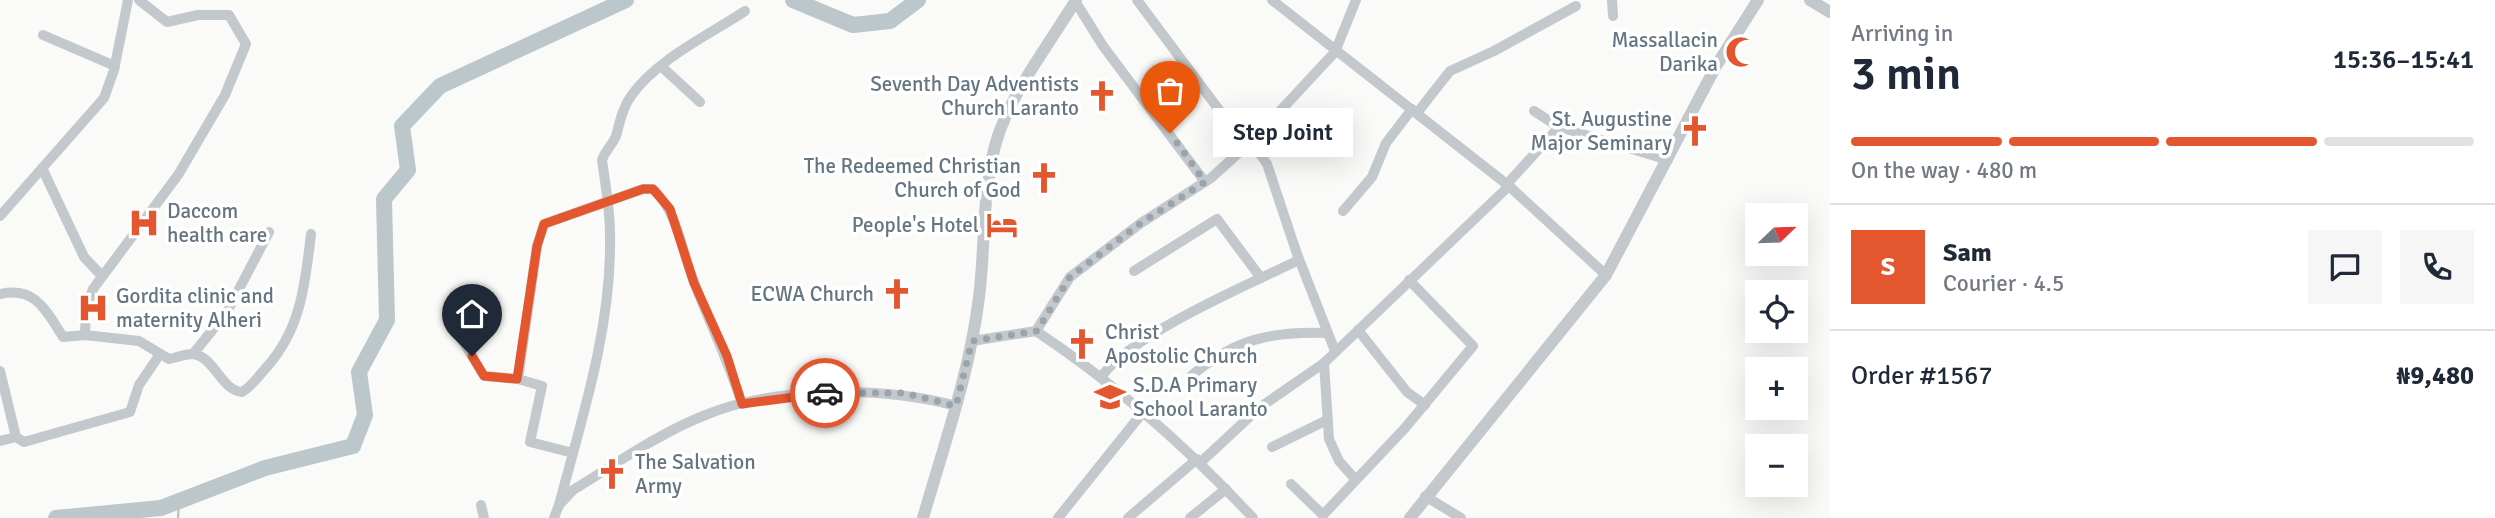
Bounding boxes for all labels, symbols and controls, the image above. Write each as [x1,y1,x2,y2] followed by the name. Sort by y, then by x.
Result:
[1851,19,1953,48] text: Arriving in
[1611,27,1718,77] place label: Massallacin Darika
[1724,35,1758,69] mosque icon: Massallacin Darika
[2333,44,2474,76] text: 15:36–15:41
[1851,46,1961,102] text: 3 min
[1140,61,1200,133] pin
[870,71,1079,121] place label: Seventh Day Adventists Church Laranto
[1151,72,1189,110] icon: bag
[1085,79,1119,113] church icon: Seventh Day Adventists Church Laranto
[1530,106,1672,156] place label: St. Augustine Major Seminary
[1212,108,1352,158] callout: Step Joint
[1678,114,1712,148] church icon: St. Augustine Major Seminary
[1233,118,1333,147] text: Step Joint
[804,153,1021,203] place label: The Redeemed Christian Church of God
[1851,156,2037,185] text: On the way · 480 m
[1027,161,1061,195] church icon: The Redeemed Christian Church of God
[167,198,267,248] place label: Daccom health care
[1745,203,1808,266] north arrow
[1745,203,1808,497] map controls
[127,206,161,240] hospital icon: Daccom health care
[985,208,1019,242] hotel icon: People's Hotel
[852,212,979,238] place label: People's Hotel
[2308,230,2382,304] button: chat
[2400,230,2474,304] button: phone
[1943,237,1992,269] text: Sam
[1881,251,1895,283] text: S
[1943,269,2064,298] text: Courier · 4.5
[880,277,914,311] church icon: ECWA Church
[1745,280,1808,343] button: locate
[751,281,874,307] place label: ECWA Church
[116,283,274,333] place label: Gordita clinic and maternity Alheri
[442,284,502,356] pin
[76,291,110,325] hospital icon: Gordita clinic and maternity Alheri
[453,295,491,333] icon: home
[1105,319,1258,369] place label: Christ Apostolic Church
[1065,327,1099,361] church icon: Christ Apostolic Church
[1745,357,1808,420] button: +
[790,358,860,428] courier
[1851,360,1992,392] text: Order #1567
[2396,360,2474,392] text: ₦9,480
[1133,372,1268,422] place label: S.D.A Primary School Laranto
[806,374,844,412] icon: car
[1093,380,1127,414] school or university icon: S.D.A Primary School Laranto
[1745,434,1808,497] button: −
[635,449,756,499] place label: The Salvation Army
[595,457,629,491] church icon: The Salvation Army

